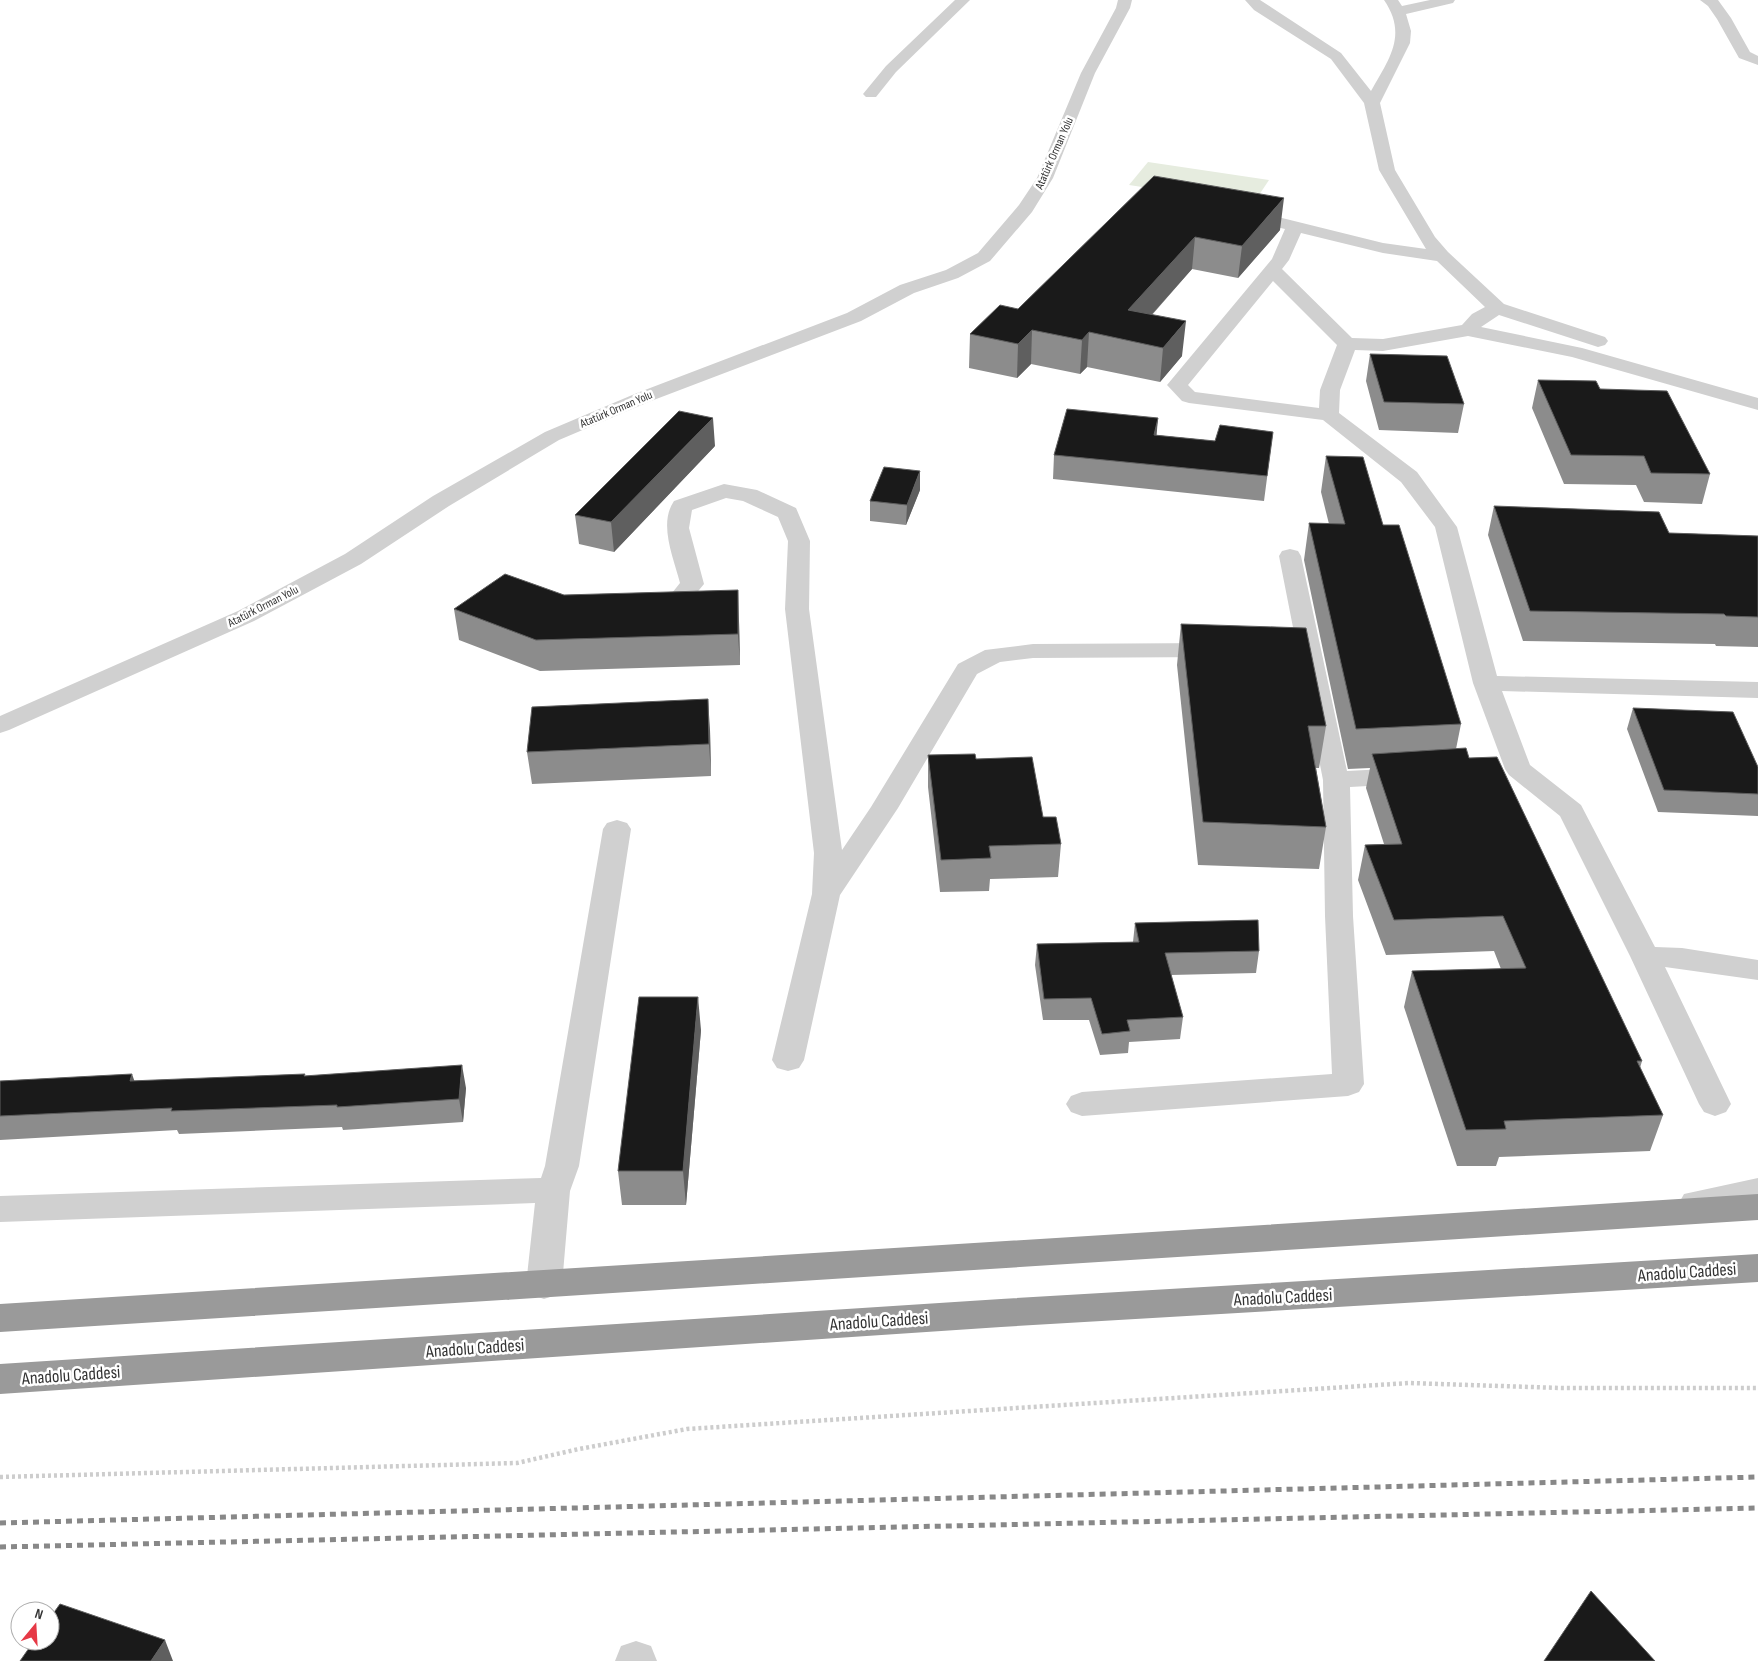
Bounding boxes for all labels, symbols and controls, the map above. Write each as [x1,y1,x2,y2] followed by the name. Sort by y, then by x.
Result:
[1031,115,1077,192] street label: Atatürk Orman Yolu
[577,387,655,432] street label: Atatürk Orman Yolu
[224,582,301,631] street label: Atatürk Orman Yolu
[1636,1259,1737,1286] street label: Anadolu Caddesi
[1232,1284,1333,1311] street label: Anadolu Caddesi
[828,1308,929,1335] street label: Anadolu Caddesi
[424,1335,525,1362] street label: Anadolu Caddesi
[20,1362,121,1389] street label: Anadolu Caddesi
[10,1601,60,1651] north arrow
[33,1605,45,1623] text: N

